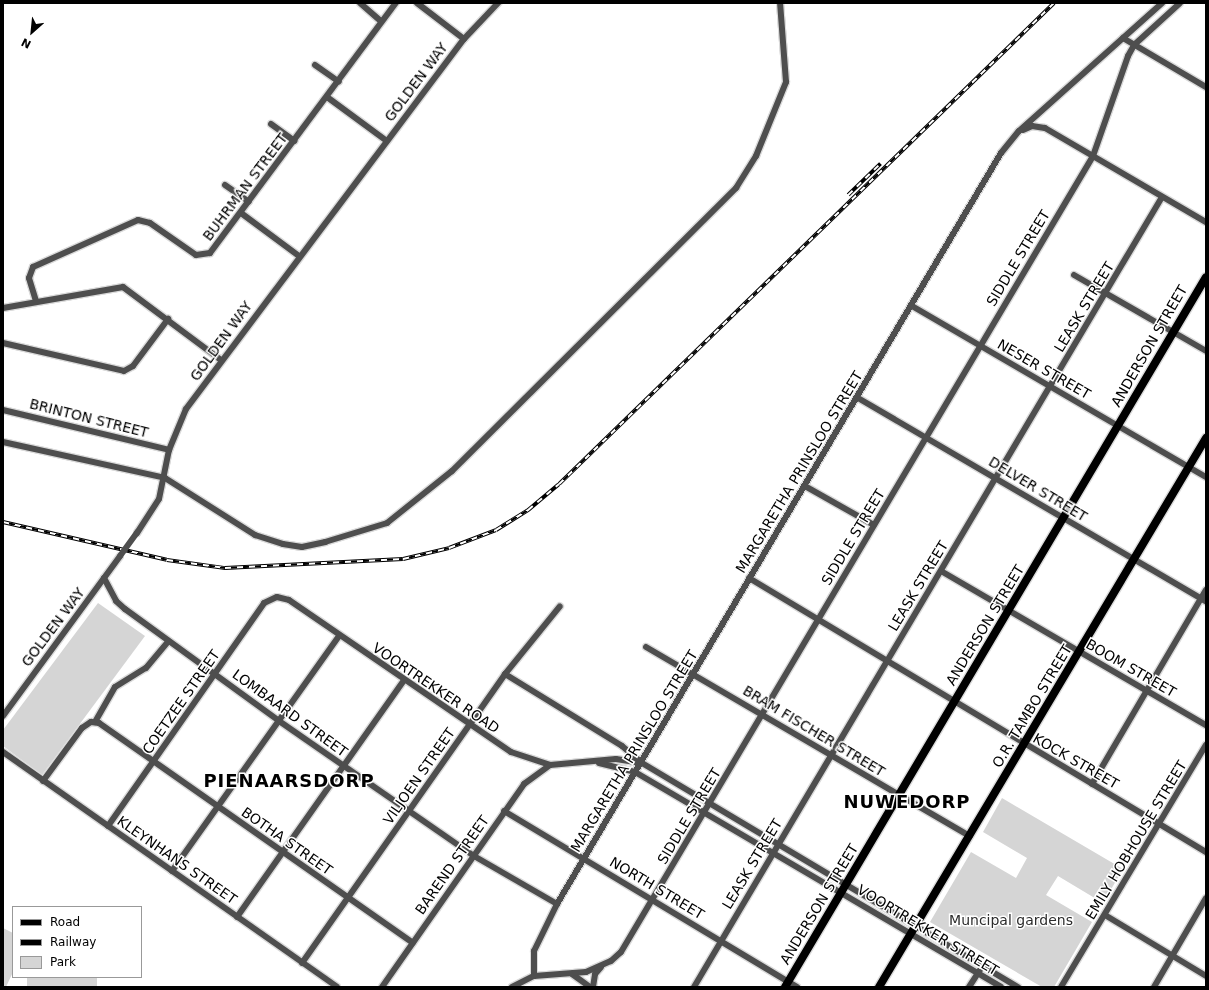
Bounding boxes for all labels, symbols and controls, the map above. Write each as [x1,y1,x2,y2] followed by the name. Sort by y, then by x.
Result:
[12,12,52,52] north arrow
[19,35,33,51] text: N
[381,39,451,125] street label: GOLDEN WAY
[199,130,291,244] street label: BUHRMAN STREET
[983,207,1053,309] street label: SIDDLE STREET
[1050,259,1118,355] street label: LEASK STREET
[1107,282,1191,410] street label: ANDERSON STREET
[186,298,256,384] street label: GOLDEN WAY
[994,336,1094,402] street label: NESER STREET
[732,368,866,576] street label: MARGARETHA PRINSLOO STREET
[28,395,150,441] street label: BRINTON STREET
[986,453,1090,525] street label: DELVER STREET
[818,486,888,588] street label: SIDDLE STREET
[884,538,952,634] street label: LEASK STREET
[942,562,1028,688] street label: ANDERSON STREET
[18,584,88,670] street label: GOLDEN WAY
[1083,635,1179,701] street label: BOOM STREET
[369,639,503,737] street label: VOORTREKKER ROAD
[989,642,1075,770] street label: O.R. TAMBO STREET
[139,647,223,757] street label: COETZEE STREET
[567,647,701,855] street label: MARGARETHA PRINSLOO STREET
[229,666,351,760] street label: LOMBAARD STREET
[740,682,888,780] street label: BRAM FISCHER STREET
[379,725,459,827] street label: VILJOEN STREET
[1030,730,1122,792] street label: KOCK STREET
[1082,757,1190,923] street label: EMILY HOBHOUSE STREET
[654,765,724,867] street label: SIDDLE STREET
[203,770,375,792] district label: PIENAARSDORP
[843,791,971,813] district label: NUWEDORP
[238,803,336,879] street label: BOTHA STREET
[114,812,240,908] street label: KLEYNHANS STREET
[412,812,492,918] street label: BAREND STREET
[718,816,786,912] street label: LEASK STREET
[776,841,862,967] street label: ANDERSON STREET
[607,853,707,923] street label: NORTH STREET
[854,881,1002,979] street label: VOORTREKKER STREET
[12,906,142,978] legend
[949,912,1073,928] park label: Muncipal gardens
[50,915,80,929] text: Road
[50,935,96,949] text: Railway
[50,955,76,969] text: Park

